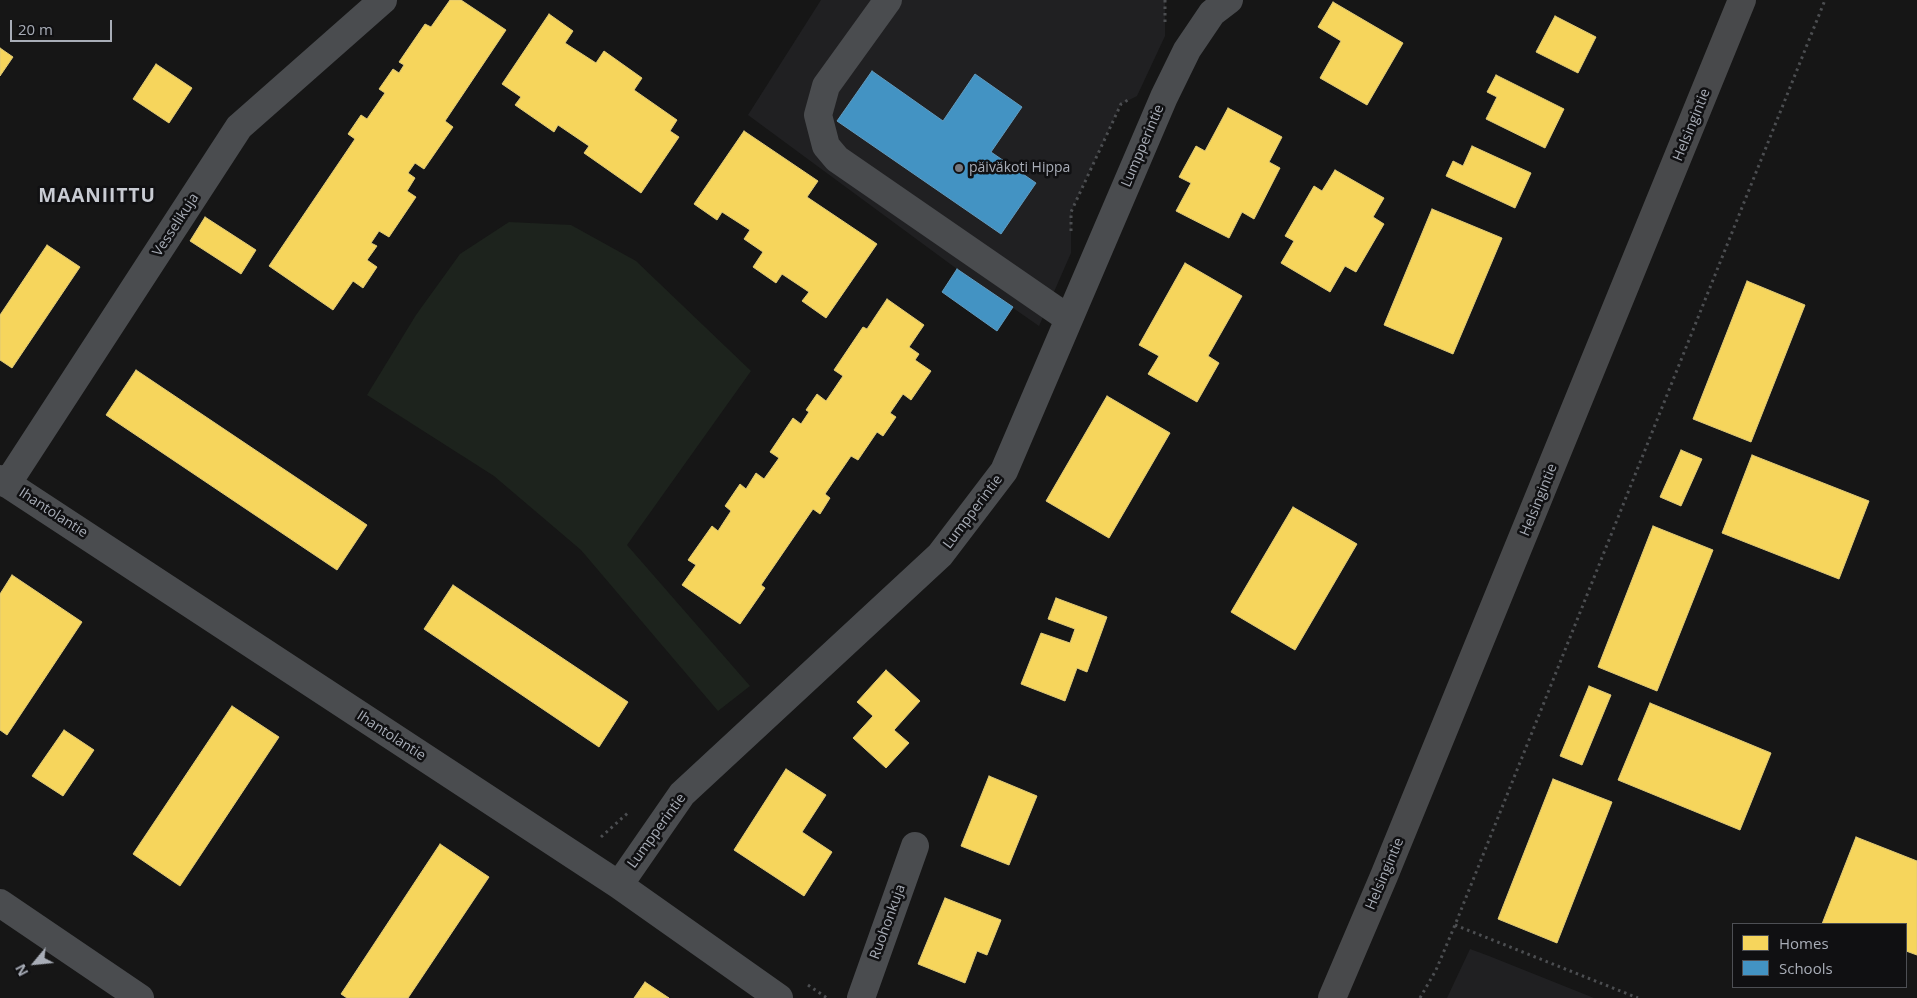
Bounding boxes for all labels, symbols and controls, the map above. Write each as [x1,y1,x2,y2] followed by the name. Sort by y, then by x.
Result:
[12,10,115,42] scale bar
[18,19,53,39] text: 20 m
[1670,86,1714,164] street label: Helsingintie
[1118,102,1168,190] street label: Lumpperintie
[969,160,1070,176] place label: päiväkoti Hippa
[953,162,965,174] marker: päiväkoti Hippa
[37,186,157,208] district label: MAANIITTU
[149,190,203,260] street label: Vesselikuja
[1517,461,1561,539] street label: Helsingintie
[940,472,1006,552] street label: Lumpperintie
[15,485,91,541] street label: Ihantolantie
[353,708,429,764] street label: Ihantolantie
[624,790,690,872] street label: Lumpperintie
[1362,835,1408,913] street label: Helsingintie
[867,882,909,962] street label: Ruohonkuja
[1732,923,1907,988] legend
[1779,933,1829,953] text: Homes
[10,938,60,988] north arrow
[1779,958,1833,978] text: Schools
[10,961,32,980] text: N

